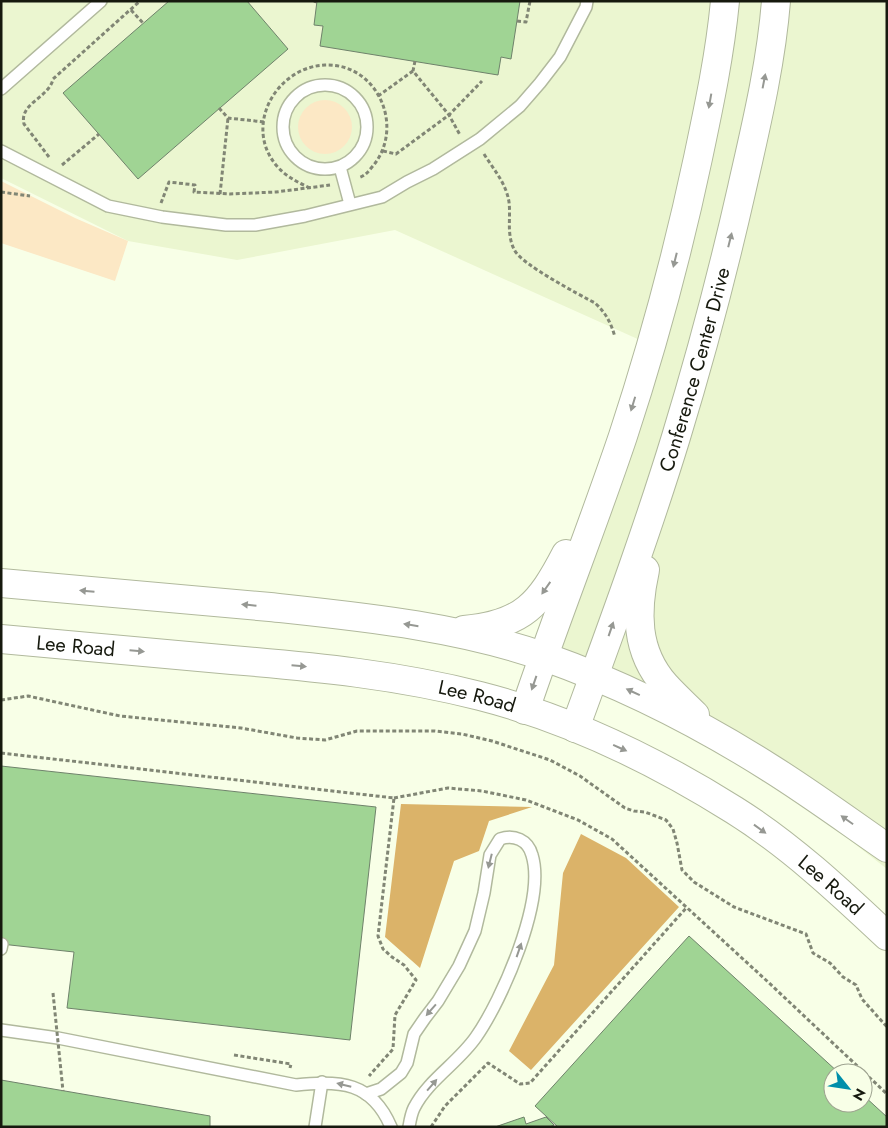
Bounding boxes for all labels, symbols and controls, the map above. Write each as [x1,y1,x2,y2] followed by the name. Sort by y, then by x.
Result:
[760,74,768,89] one-way arrow
[705,94,713,110] one-way arrow
[726,233,734,248] one-way arrow
[670,252,678,267] one-way arrow
[652,264,738,476] street label: Conference Center Drive
[628,397,636,412] one-way arrow
[541,581,551,595] one-way arrow
[79,586,95,594] one-way arrow
[241,601,257,609] one-way arrow
[402,620,418,628] one-way arrow
[607,622,615,637] one-way arrow
[35,628,116,664] street label: Lee Road
[129,647,145,655] one-way arrow
[291,662,307,670] one-way arrow
[436,673,519,720] street label: Lee Road
[530,676,537,691] one-way arrow
[626,688,640,696] one-way arrow
[613,744,627,752] one-way arrow
[840,815,854,825] one-way arrow
[753,824,767,834] one-way arrow
[792,848,870,922] street label: Lee Road
[486,853,494,868] one-way arrow
[515,942,523,957] one-way arrow
[426,1003,437,1016] one-way arrow
[823,1063,873,1113] north arrow
[426,1078,437,1091] one-way arrow
[337,1080,352,1088] one-way arrow
[848,1085,871,1104] text: N

